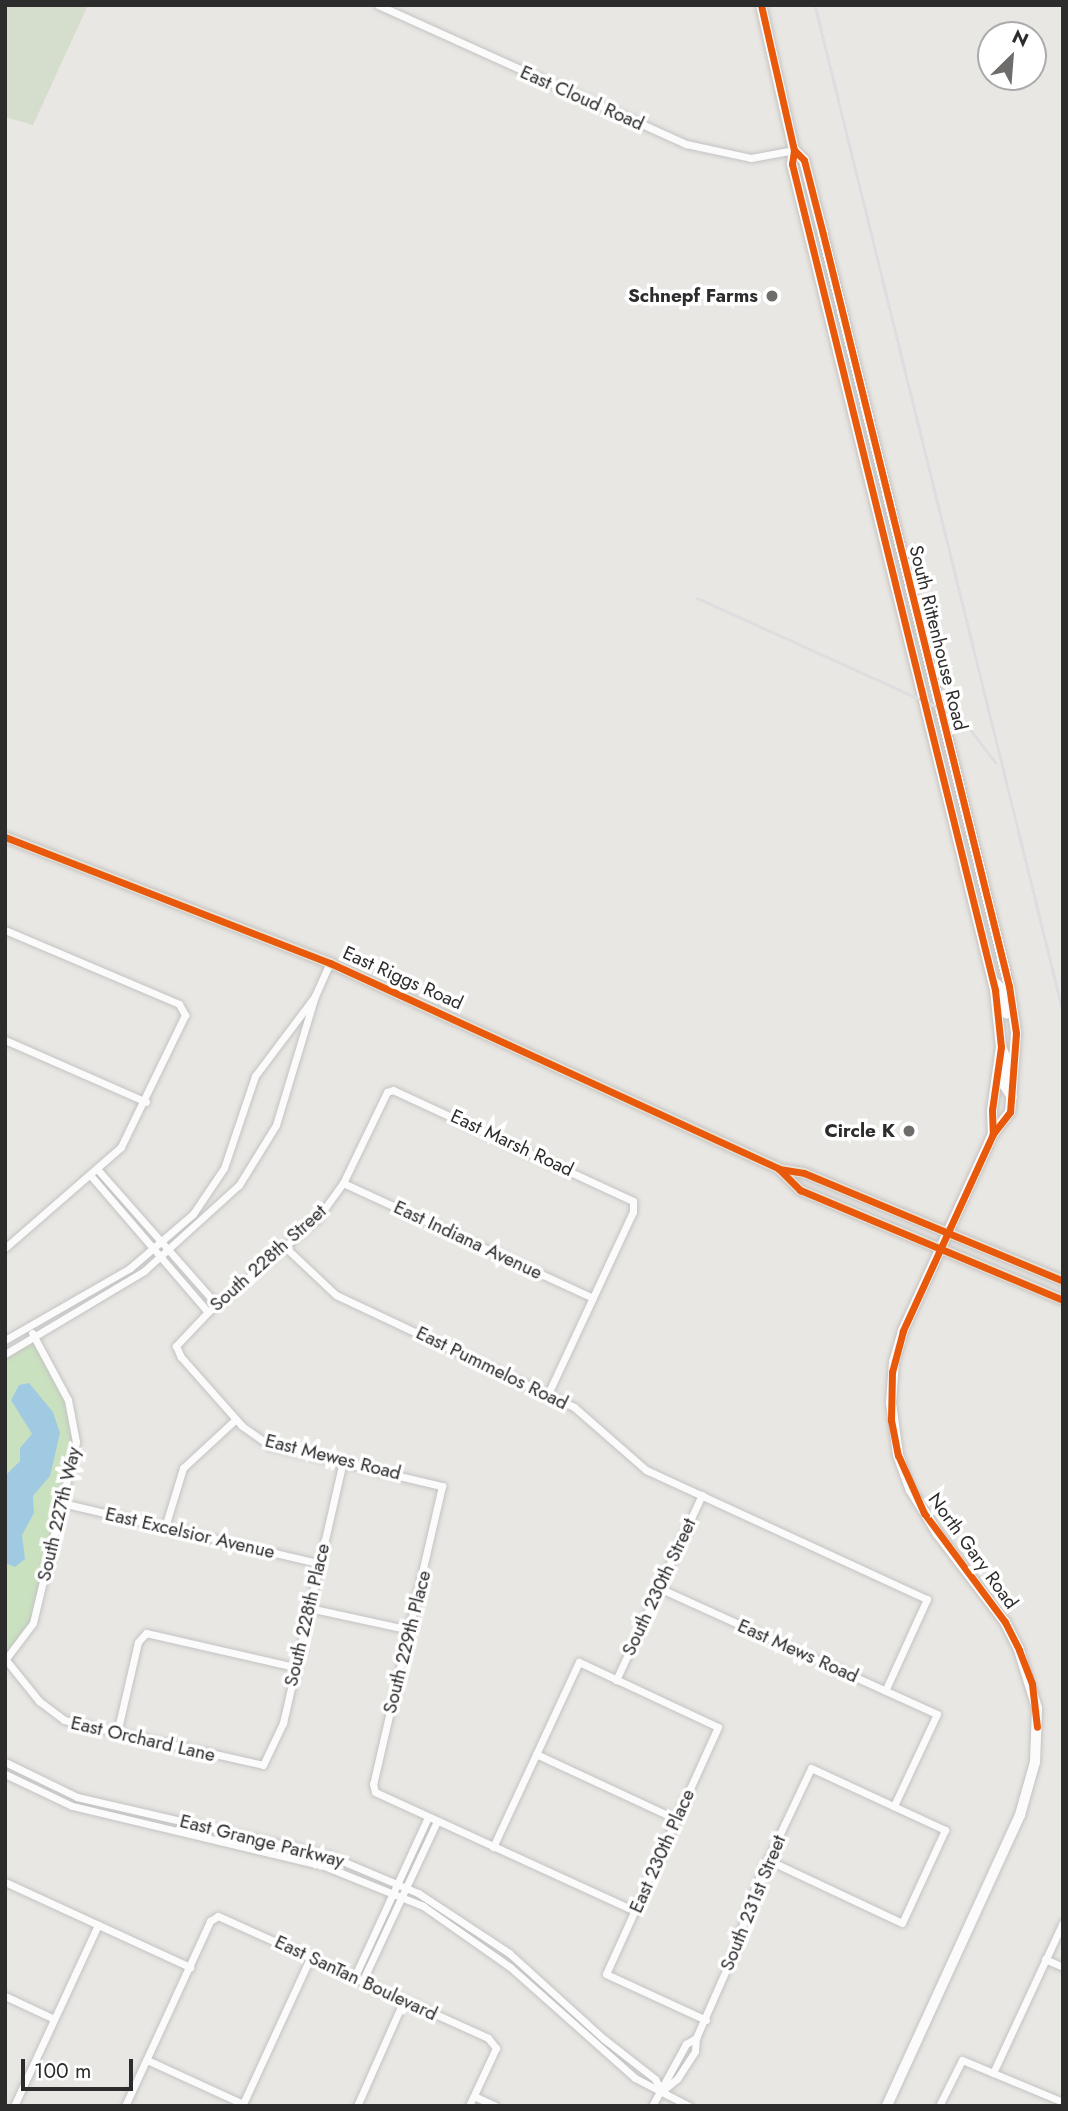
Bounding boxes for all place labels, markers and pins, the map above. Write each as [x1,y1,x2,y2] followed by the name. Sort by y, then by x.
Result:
[628,285,758,307] place label: Schnepf Farms
[764,288,780,304] marker: Schnepf Farms
[825,1120,895,1142] place label: Circle K
[901,1123,917,1139] marker: Circle K

